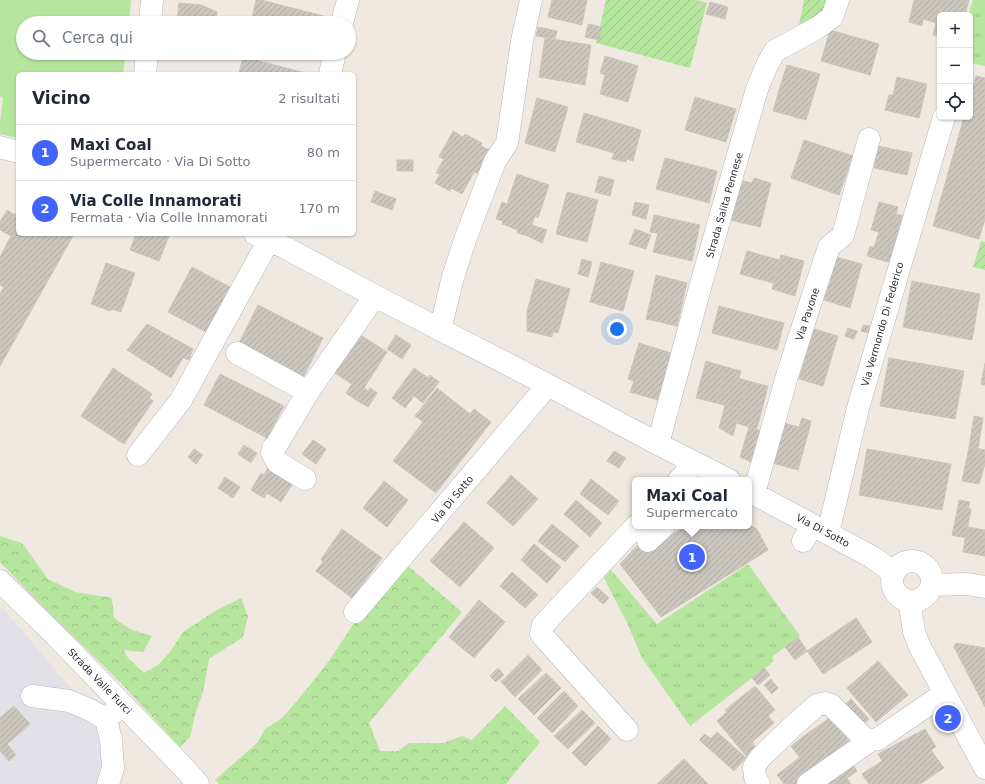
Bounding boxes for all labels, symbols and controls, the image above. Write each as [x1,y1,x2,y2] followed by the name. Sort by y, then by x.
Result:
[937,12,973,120] map controls
[937,12,973,48] button: +
[16,16,356,60] search box
[30,27,52,49] icon: search
[62,29,133,47] text: Cerca qui
[937,48,973,84] button: −
[937,84,973,120] button: locate
[32,88,90,108] text: Vicino
[278,91,340,106] text: 2 risultati
[70,136,152,154] text: Maxi Coal
[40,145,50,160] text: 1
[307,145,340,160] text: 80 m
[704,151,745,259] street label: Strada Salita Pennese
[70,154,251,169] text: Supermercato · Via Di Sotto
[70,192,242,210] text: Via Colle Innamorati
[40,201,50,216] text: 2
[298,201,340,216] text: 170 m
[70,210,268,225] text: Fermata · Via Colle Innamorati
[859,261,906,388] street label: Via Vermondo Di Federico
[794,286,821,342] street label: Via Pavone
[607,319,627,339] your location
[429,473,475,525] street label: Via Di Sotto
[632,477,752,529] popup
[646,487,728,505] text: Maxi Coal
[646,505,738,520] text: Supermercato
[794,512,851,549] street label: Via Di Sotto
[679,542,705,572] pin: 1
[65,646,134,716] street label: Strada Valle Furci
[935,703,961,733] pin: 2

